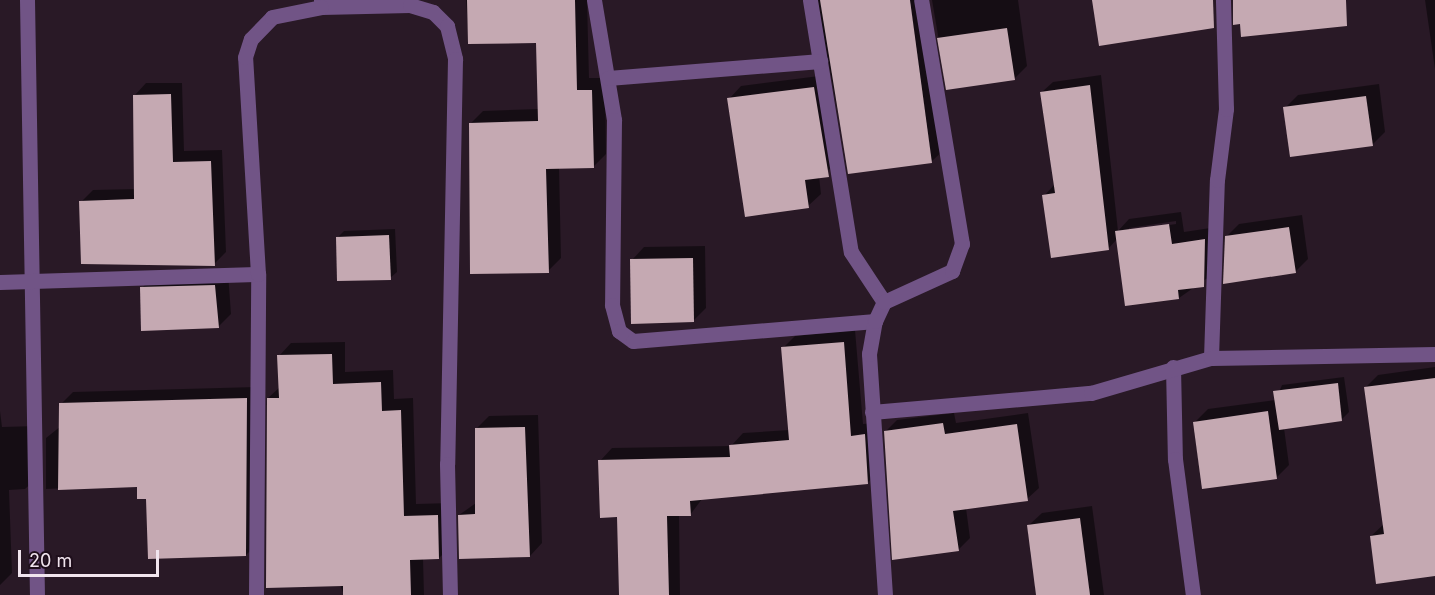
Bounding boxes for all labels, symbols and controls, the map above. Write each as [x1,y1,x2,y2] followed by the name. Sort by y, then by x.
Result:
[21,538,162,576] scale bar
[29,550,72,571] text: 20 m

